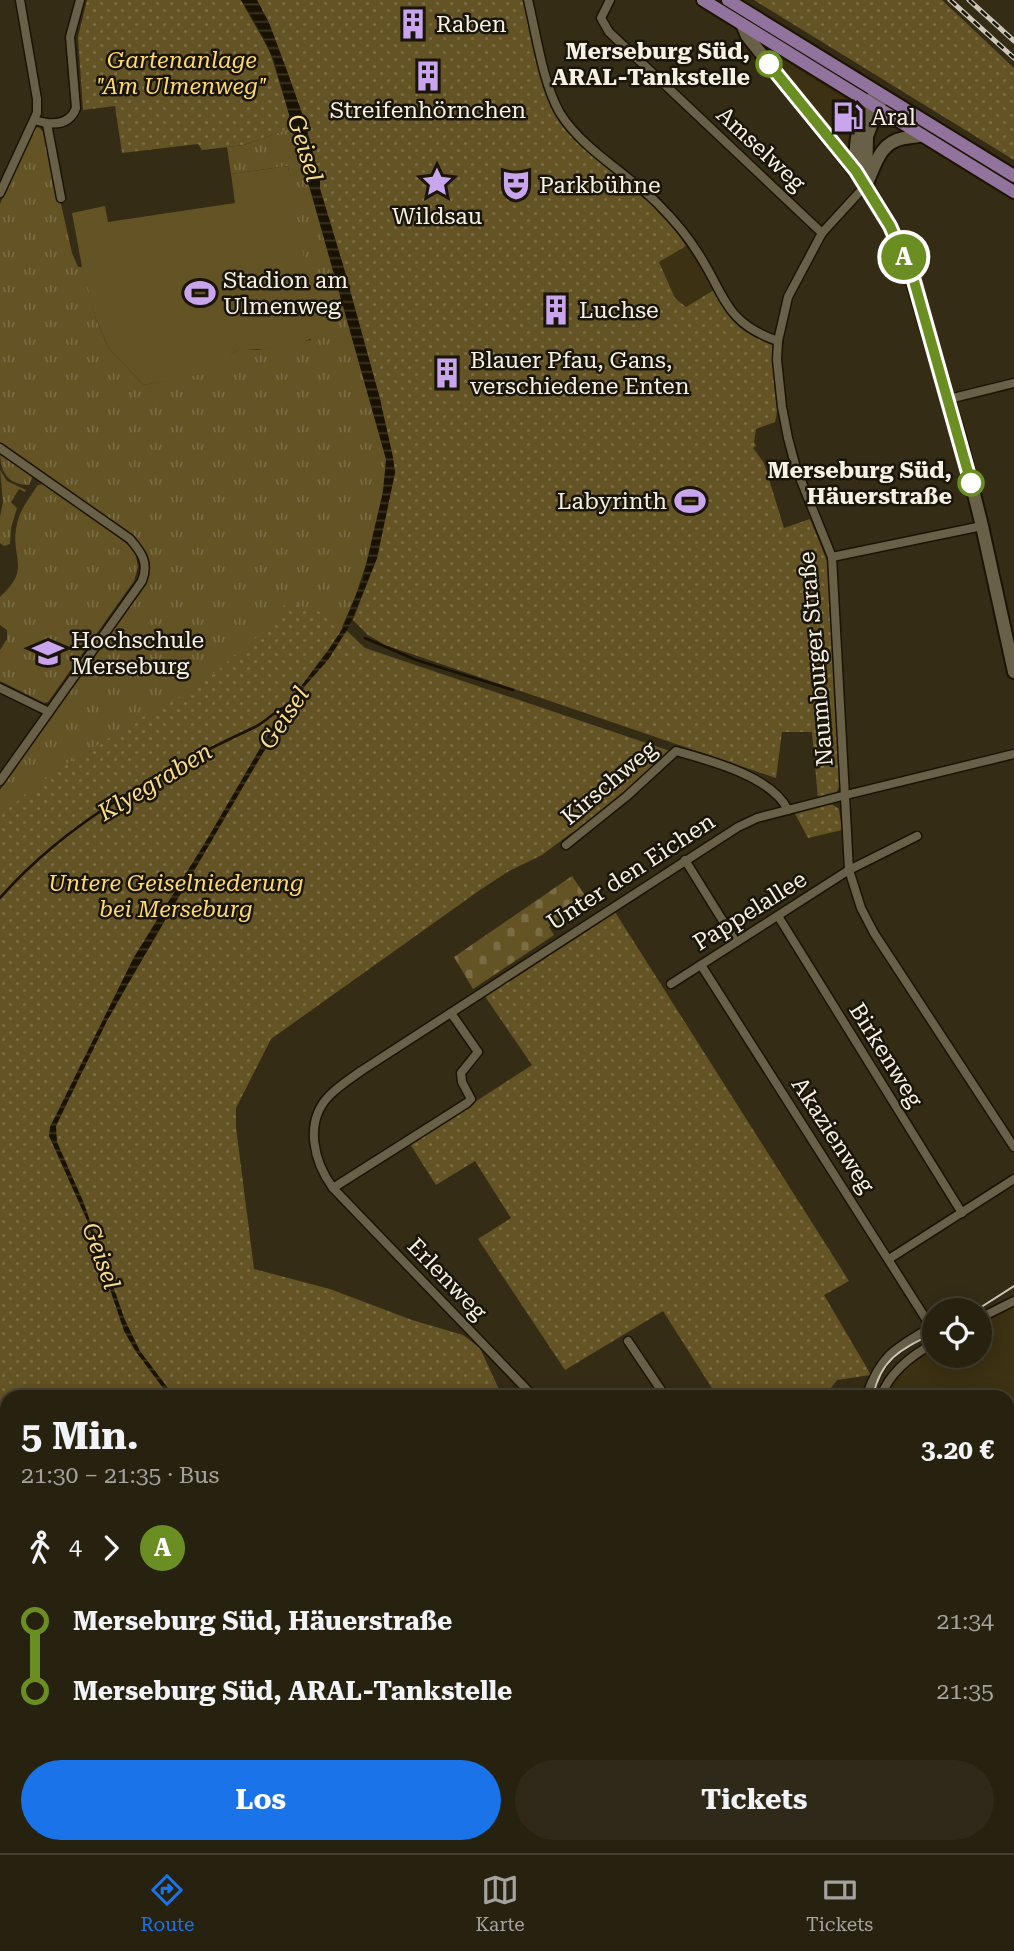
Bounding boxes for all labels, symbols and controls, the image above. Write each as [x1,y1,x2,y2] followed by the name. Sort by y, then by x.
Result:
[396,7,430,41] building icon: Raben
[436,11,507,38] place label: Raben
[552,38,750,91] place label: Merseburg Süd, ARAL-Tankstelle
[96,47,268,100] park label: Gartenanlage "Am Ulmenweg"
[756,51,782,77] marker: Merseburg Süd, ARAL-Tankstelle
[411,59,445,93] building icon: Streifenhörnchen
[330,97,526,124] place label: Streifenhörnchen
[831,100,865,134] fuel station icon: Aral
[711,101,811,197] street label: Amselweg
[871,104,916,131] place label: Aral
[282,111,328,185] water label: Geisel
[420,165,454,199] place icon: Wildsau
[499,168,533,202] theatre icon: Parkbühne
[539,172,661,199] place label: Parkbühne
[392,203,482,230] place label: Wildsau
[881,234,927,280] line badge: A
[895,243,913,271] text: A
[223,267,348,320] place label: Stadion am Ulmenweg
[183,276,217,310] sports icon: Stadion am Ulmenweg
[539,293,573,327] building icon: Luchse
[579,297,659,324] place label: Luchse
[470,347,690,400] place label: Blauer Pfau, Gans, verschiedene Enten
[430,356,464,390] building icon: Blauer Pfau, Gans, verschiedene Enten
[767,457,952,510] place label: Merseburg Süd, Häuerstraße
[958,470,984,496] marker: Merseburg Süd, Häuerstraße
[673,484,707,518] sports icon: Labyrinth
[557,488,667,515] place label: Labyrinth
[793,550,839,768] street label: Naumburger Straße
[71,627,204,680] place label: Hochschule Merseburg
[31,636,65,670] school or university icon: Hochschule Merseburg
[253,682,315,754] water label: Geisel
[556,735,662,831] street label: Kirschweg
[92,737,217,828] water label: Klyegraben
[542,808,720,936] street label: Unter den Eichen
[688,866,812,956] street label: Pappelallee
[48,870,304,923] park label: Untere Geiselniederung bei Merseburg
[843,998,929,1112] street label: Birkenweg
[786,1072,880,1198] street label: Akazienweg
[76,1219,126,1293] water label: Geisel
[402,1233,492,1325] street label: Erlenweg
[922,1298,992,1368] map controls
[922,1298,992,1368] button: locate
[21,1414,139,1458] text: 5 Min.
[921,1435,994,1465] text: 3.20 €
[21,1462,219,1489] text: 21:30 – 21:35 · Bus
[21,1529,59,1567] icon: walk
[92,1529,130,1567] icon: forward
[69,1534,82,1561] text: 4
[154,1534,171,1562] text: A
[73,1606,452,1636] text: Merseburg Süd, Häuerstraße
[937,1608,994,1635] text: 21:34
[73,1676,512,1706] text: Merseburg Süd, ARAL-Tankstelle
[937,1678,994,1705] text: 21:35
[21,1760,501,1840] button: Los
[515,1760,994,1840] button: Tickets
[141,1871,194,1936] tab: Route
[476,1871,525,1936] tab: Karte
[806,1871,873,1936] tab: Tickets

